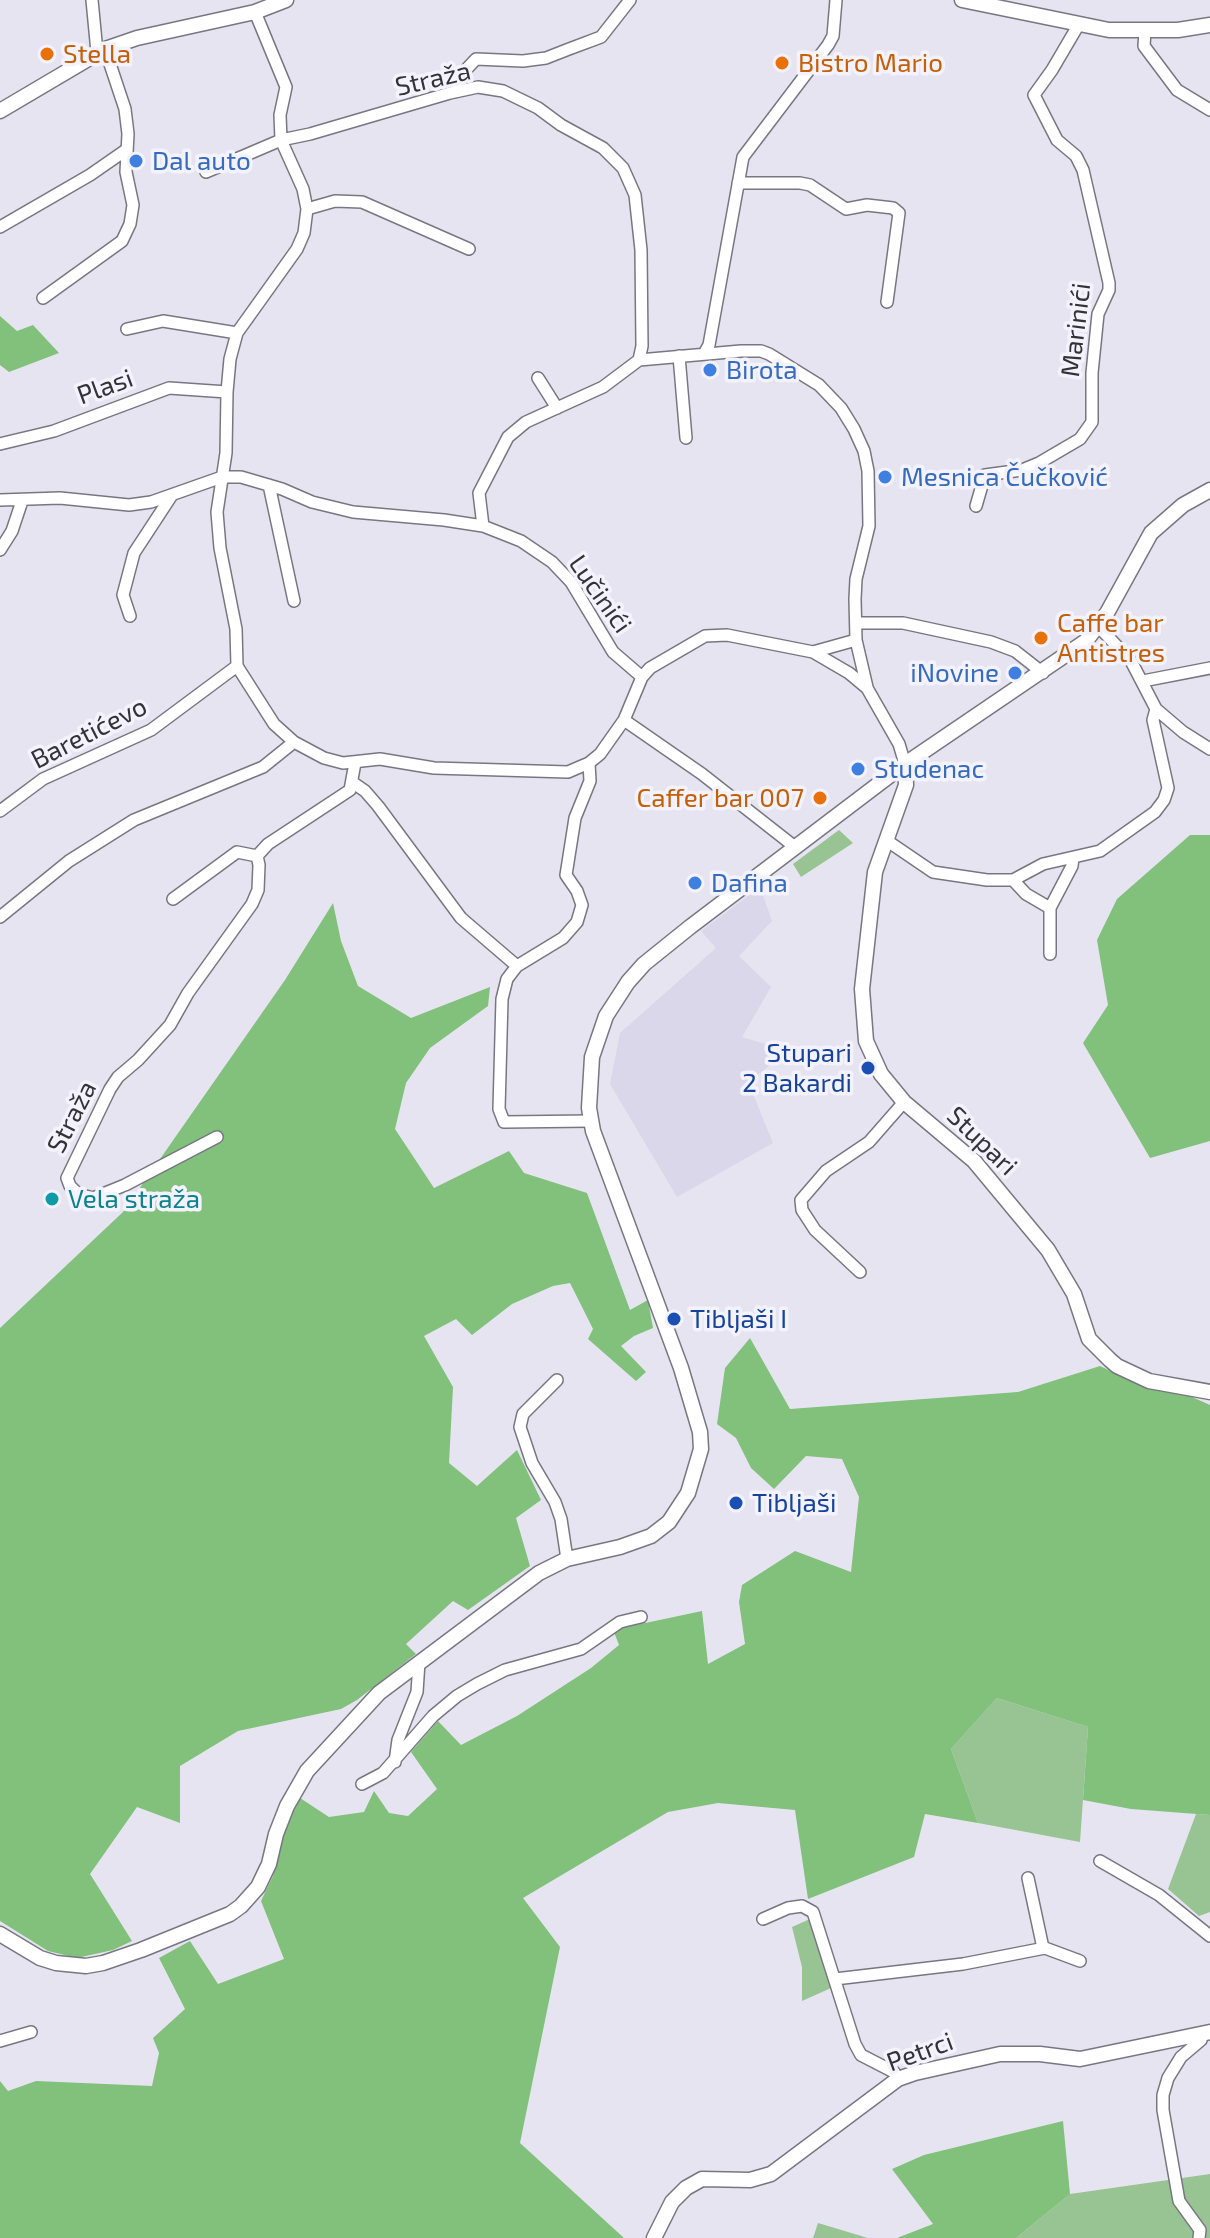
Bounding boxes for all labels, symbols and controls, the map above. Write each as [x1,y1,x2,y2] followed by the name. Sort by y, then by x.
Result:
[63,38,131,70] place label: Stella
[38,45,56,63] marker: Stella
[798,47,943,79] place label: Bistro Mario
[773,54,791,72] marker: Bistro Mario
[392,55,474,103] street label: Straža
[152,145,251,177] place label: Dal auto
[127,152,145,170] marker: Dal auto
[1055,281,1097,379] street label: Marinići
[726,354,798,386] place label: Birota
[701,361,719,379] marker: Birota
[73,363,137,411] street label: Plasi
[901,461,1108,493] place label: Mesnica Čučković
[876,468,894,486] marker: Mesnica Čučković
[562,549,638,639] street label: Lučinići
[1057,607,1165,668] place label: Caffe bar Antistres
[1032,629,1050,647] marker: Caffe bar Antistres
[910,657,999,689] place label: iNovine
[1006,664,1024,682] marker: iNovine
[26,691,152,775] street label: Baretićevo
[874,753,984,785] place label: Studenac
[849,760,867,778] marker: Studenac
[636,782,804,814] place label: Caffer bar 007
[811,789,829,807] marker: Caffer bar 007
[711,867,788,899] place label: Dafina
[686,874,704,892] marker: Dafina
[742,1037,852,1098] place label: Stupari 2 Bakardi
[859,1059,877,1077] marker: Stupari 2 Bakardi
[41,1076,103,1158] street label: Straža
[940,1100,1024,1182] street label: Stupari
[68,1183,200,1215] place label: Vela straža
[43,1190,61,1208] marker: Vela straža
[690,1303,787,1335] place label: Tibljaši I
[665,1310,683,1328] marker: Tibljaši I
[752,1487,837,1519] place label: Tibljaši
[727,1494,745,1512] marker: Tibljaši
[883,2026,957,2078] street label: Petrci

